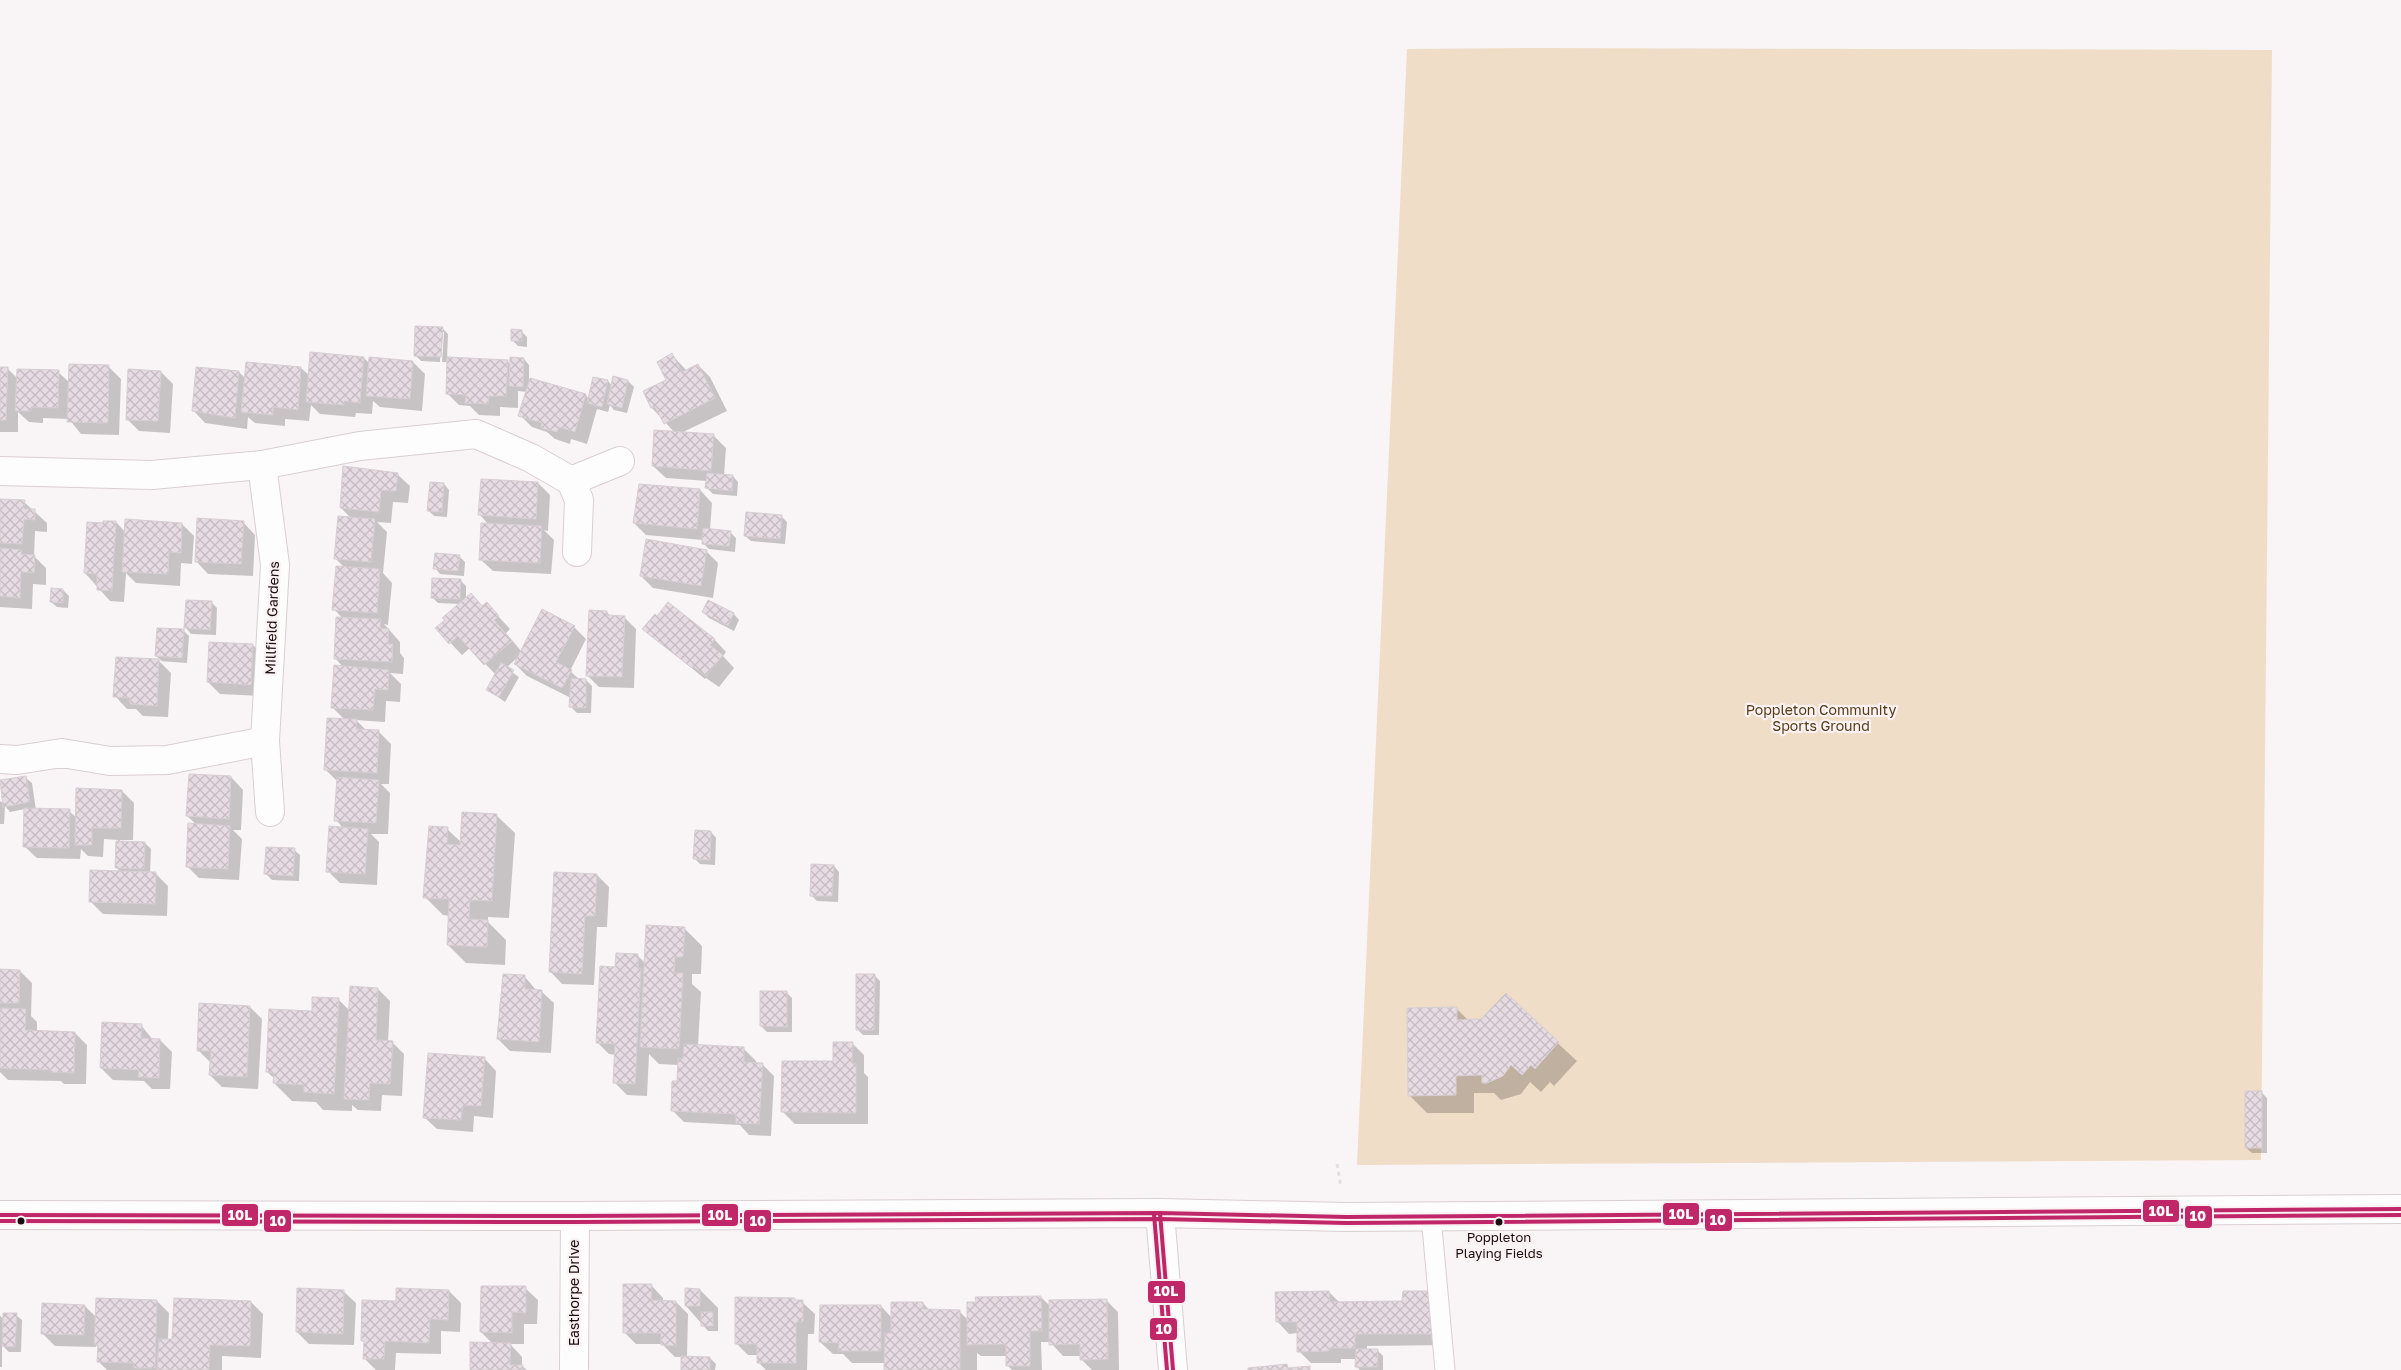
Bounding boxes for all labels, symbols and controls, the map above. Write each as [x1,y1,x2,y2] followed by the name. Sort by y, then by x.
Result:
[261,561,282,675] street label: Millfield Gardens
[1746,701,1896,734] park label: Poppleton Community Sports Ground
[2142,1199,2180,1223] line badge: 10L
[1662,1202,1700,1226] line badge: 10L
[2149,1202,2173,1219] text: 10L
[221,1203,259,1227] line badge: 10L
[701,1203,739,1227] line badge: 10L
[1669,1205,1693,1222] text: 10L
[2184,1205,2213,1229] line badge: 10
[228,1206,252,1223] text: 10L
[708,1206,732,1223] text: 10L
[2190,1207,2206,1224] text: 10
[1704,1208,1733,1232] line badge: 10
[263,1209,292,1233] line badge: 10
[743,1209,772,1233] line badge: 10
[1710,1211,1726,1228] text: 10
[270,1212,286,1229] text: 10
[750,1212,766,1229] text: 10
[16,1216,26,1226] unlabelled marker
[1494,1217,1504,1227] marker: Poppleton Playing Fields
[1455,1229,1543,1261] place label: Poppleton Playing Fields
[565,1240,582,1346] street label: Easthorpe Drive
[1147,1280,1186,1304] line badge: 10L
[1154,1282,1178,1299] text: 10L
[1149,1317,1178,1341] line badge: 10
[1156,1320,1172,1337] text: 10

